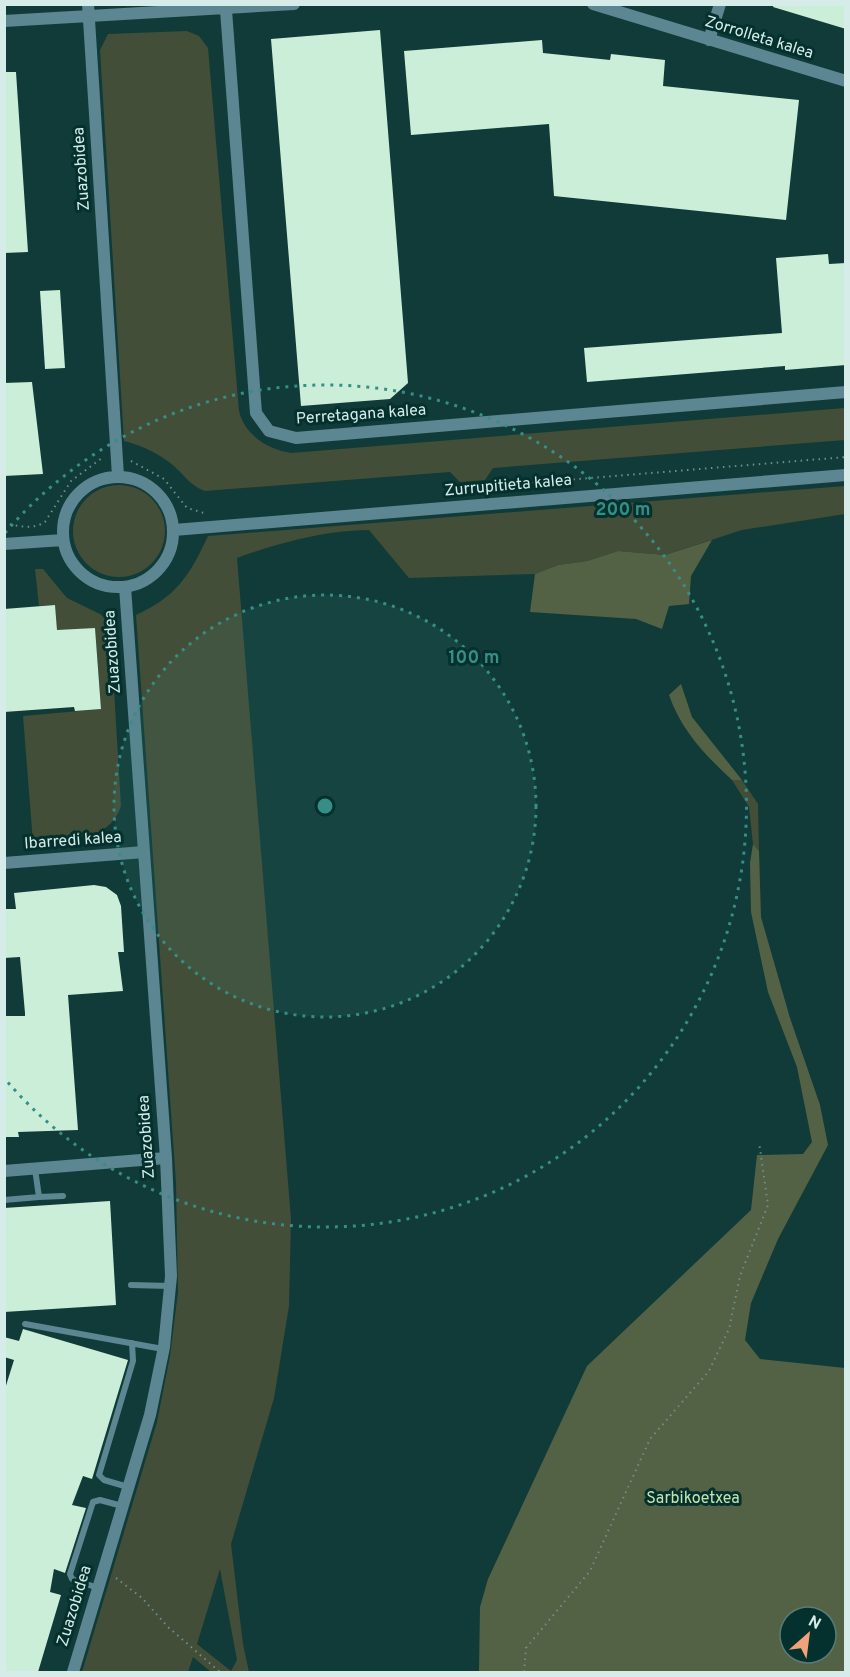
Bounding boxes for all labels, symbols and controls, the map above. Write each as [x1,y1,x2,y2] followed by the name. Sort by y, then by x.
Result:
[702,12,816,64] street label: Zorrolleta kalea
[69,127,95,211] street label: Zuazobidea
[295,400,427,430] street label: Perretagana kalea
[443,470,573,502] street label: Zurrupitieta kalea
[595,499,651,522] text: 200 m
[100,610,126,694] street label: Zuazobidea
[448,647,500,670] text: 100 m
[315,796,335,816] centre of rings
[24,828,122,854] street label: Ibarredi kalea
[134,1095,160,1179] street label: Zuazobidea
[646,1489,740,1509] park label: Sarbikoetxea
[53,1563,97,1649] street label: Zuazobidea
[778,1605,838,1665] north arrow
[804,1612,824,1635] text: N

